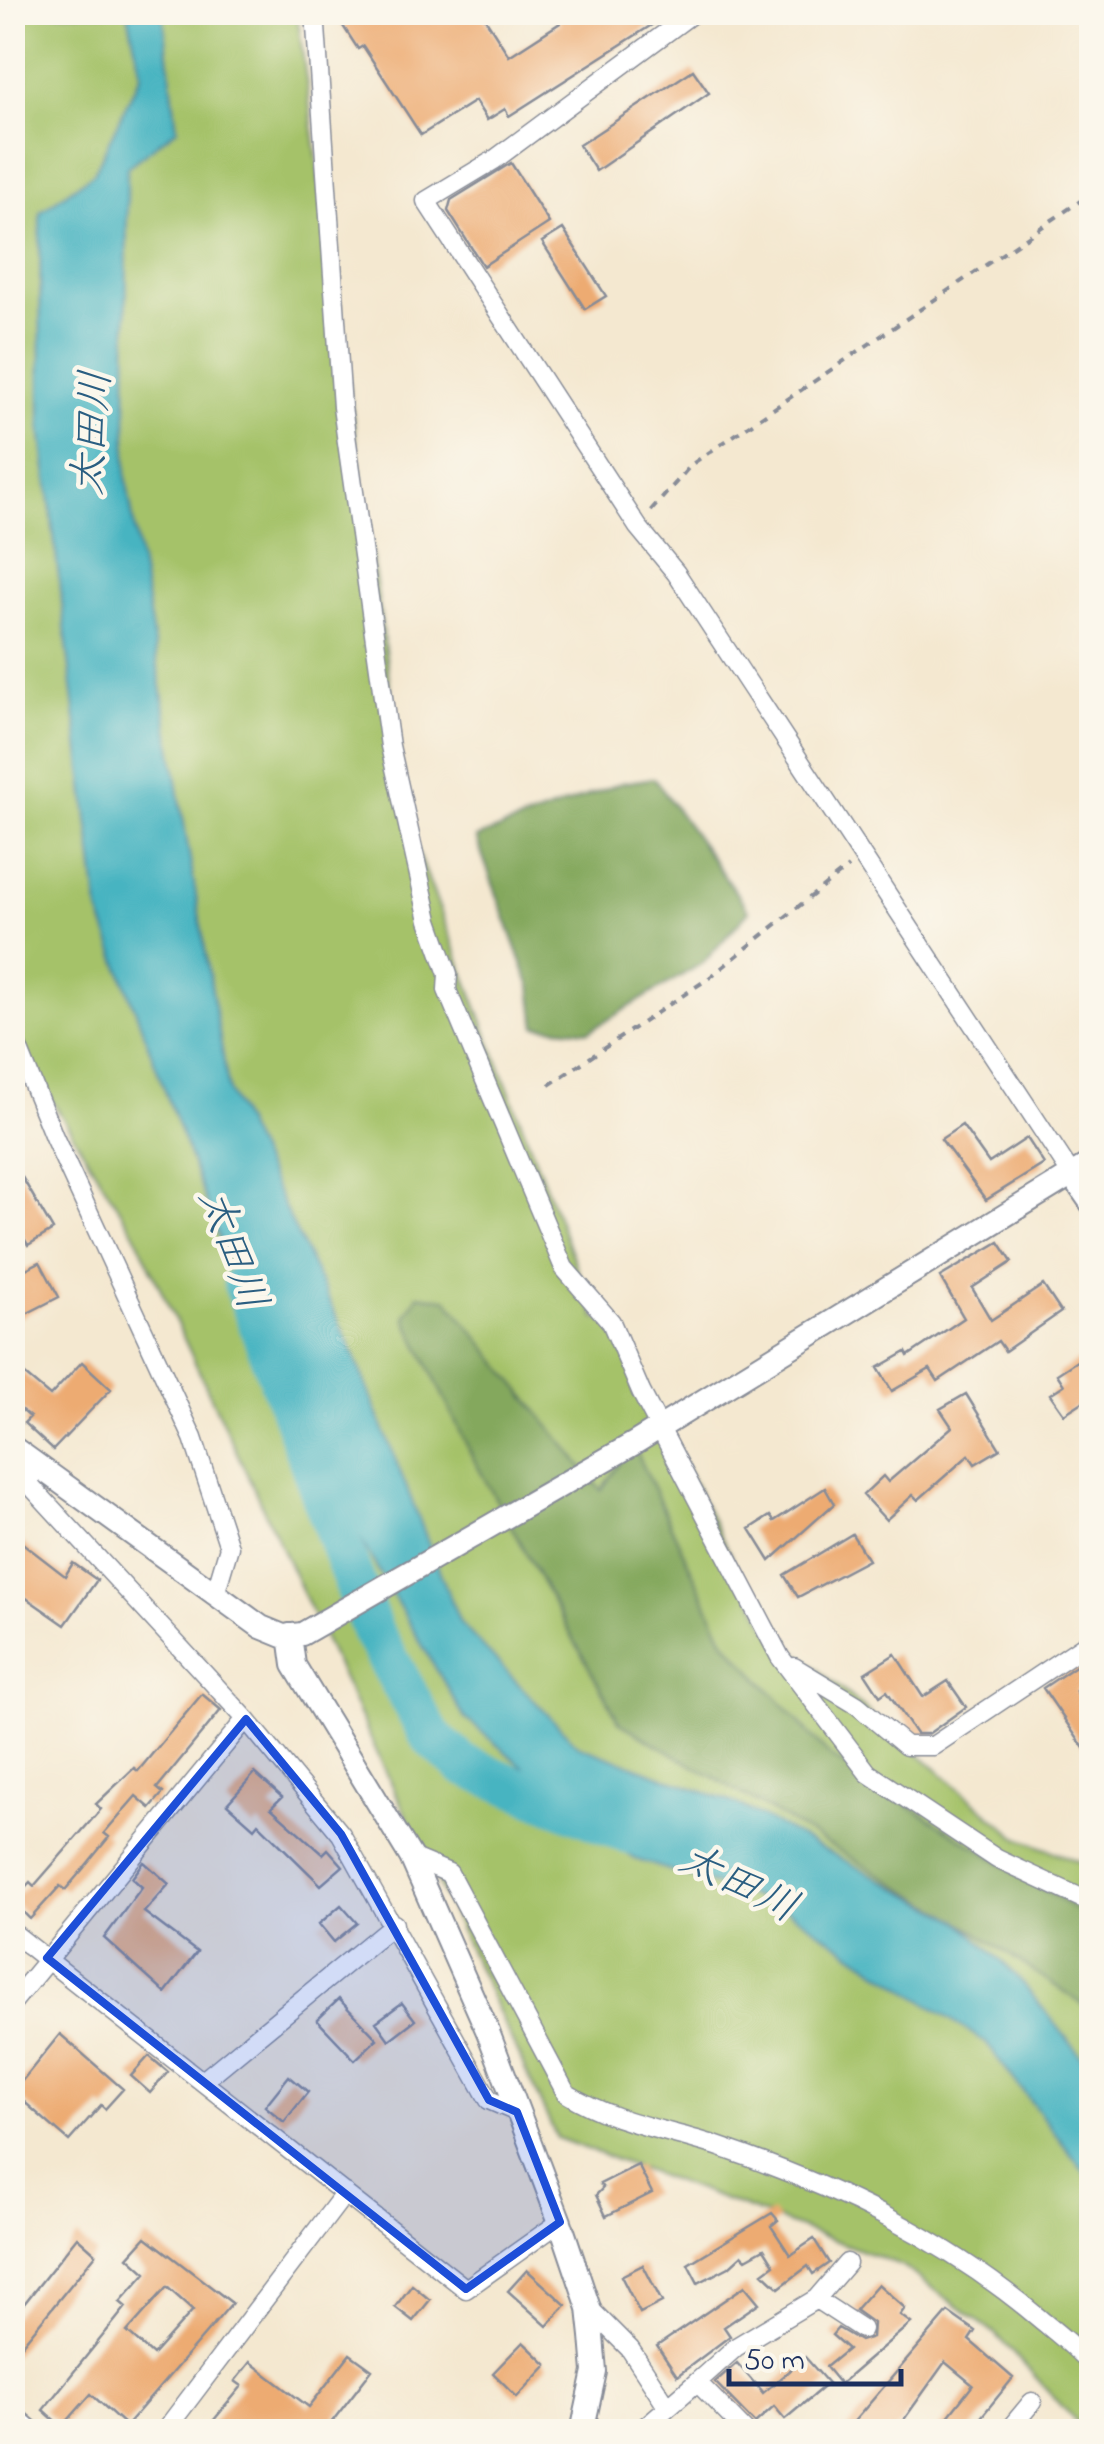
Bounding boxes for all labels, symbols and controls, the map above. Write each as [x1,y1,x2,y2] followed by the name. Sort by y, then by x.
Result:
[59,368,129,498] water label: 太田川
[181,1180,281,1320] water label: 太田川
[668,1830,808,1940] water label: 太田川
[729,2324,902,2386] scale bar
[744,2340,805,2384] text: 50 m

